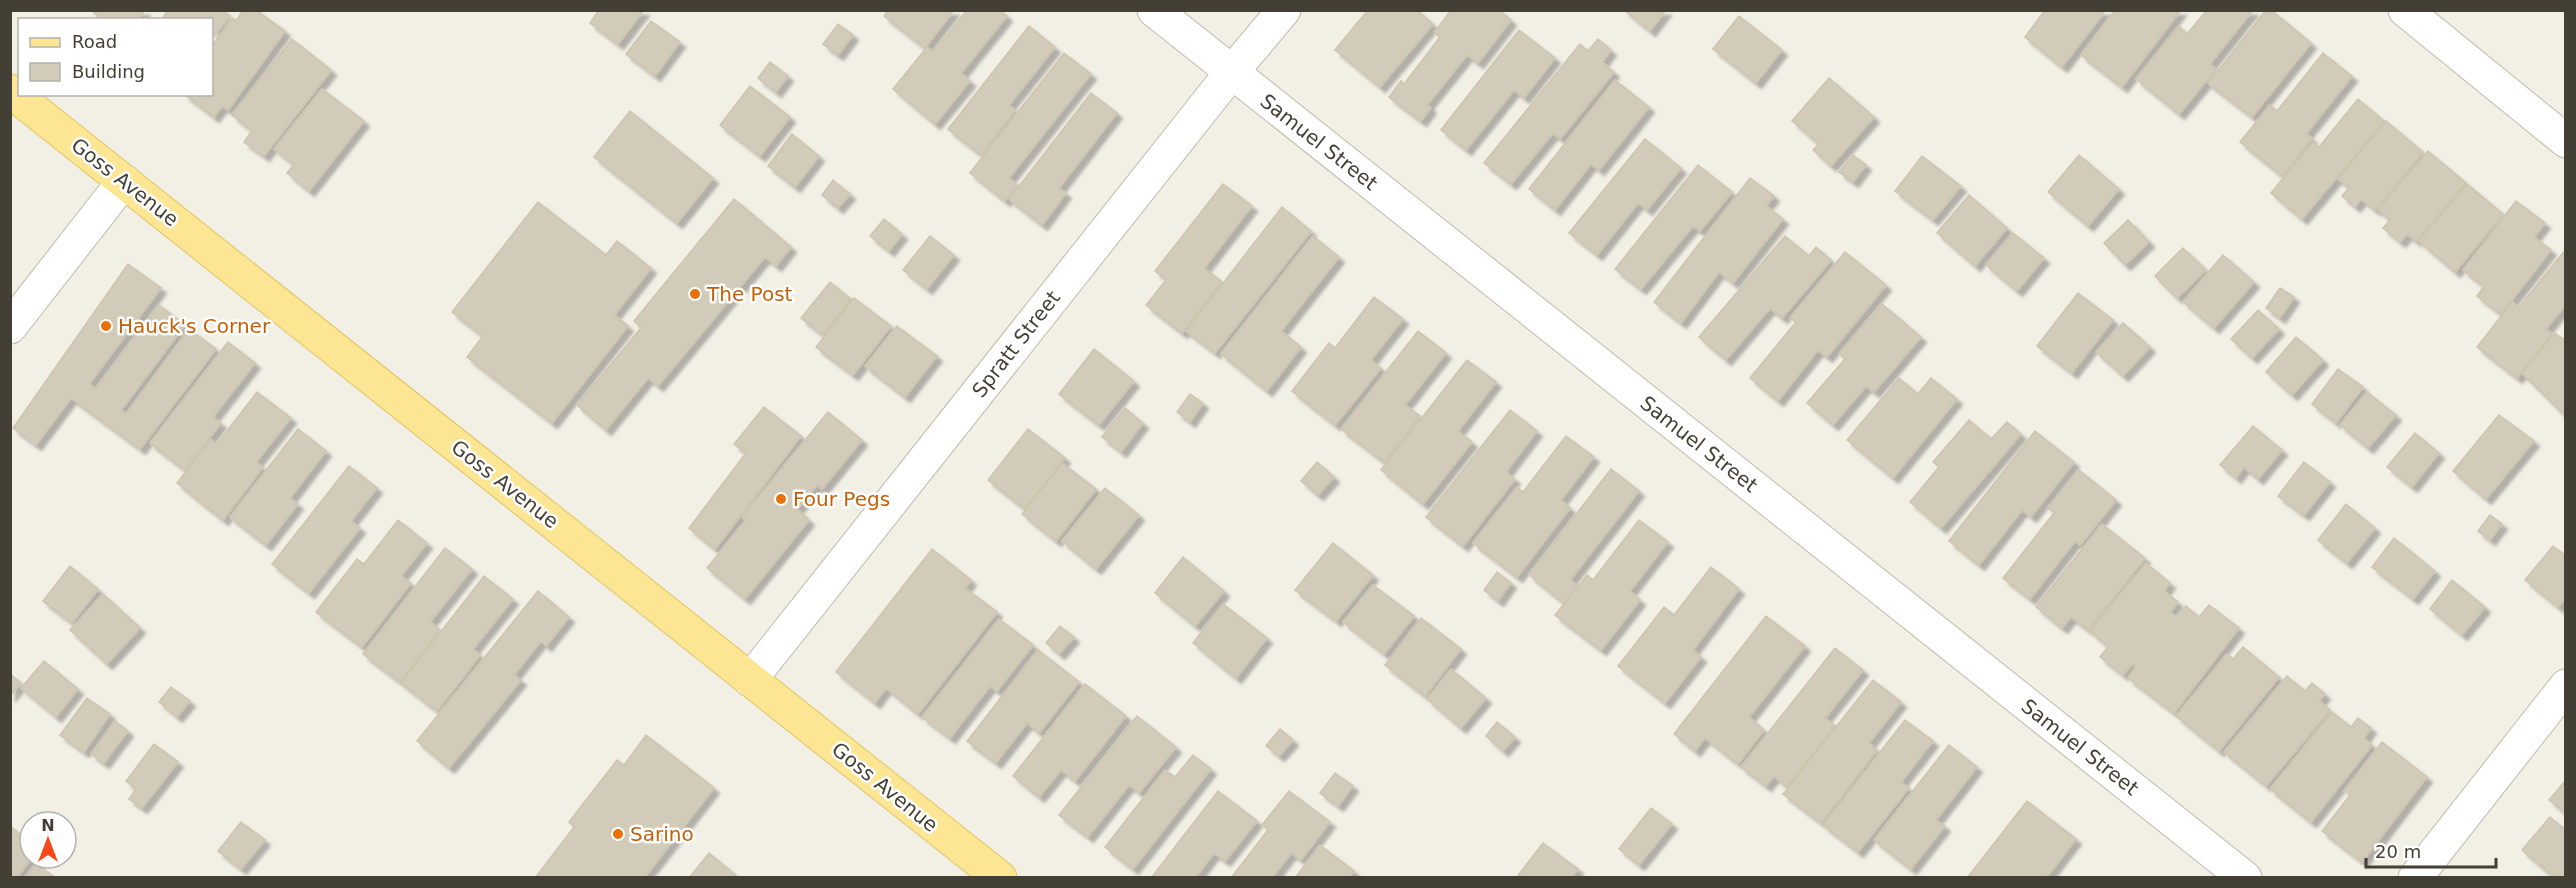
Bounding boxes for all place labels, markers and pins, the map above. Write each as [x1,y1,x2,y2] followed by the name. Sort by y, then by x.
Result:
[706,282,793,306] place label: The Post
[688,287,702,301] marker: The Post
[118,314,271,338] place label: Hauck's Corner
[99,319,113,333] marker: Hauck's Corner
[793,487,890,511] place label: Four Pegs
[774,492,788,506] marker: Four Pegs
[630,822,694,846] place label: Sarino
[611,827,625,841] marker: Sarino

